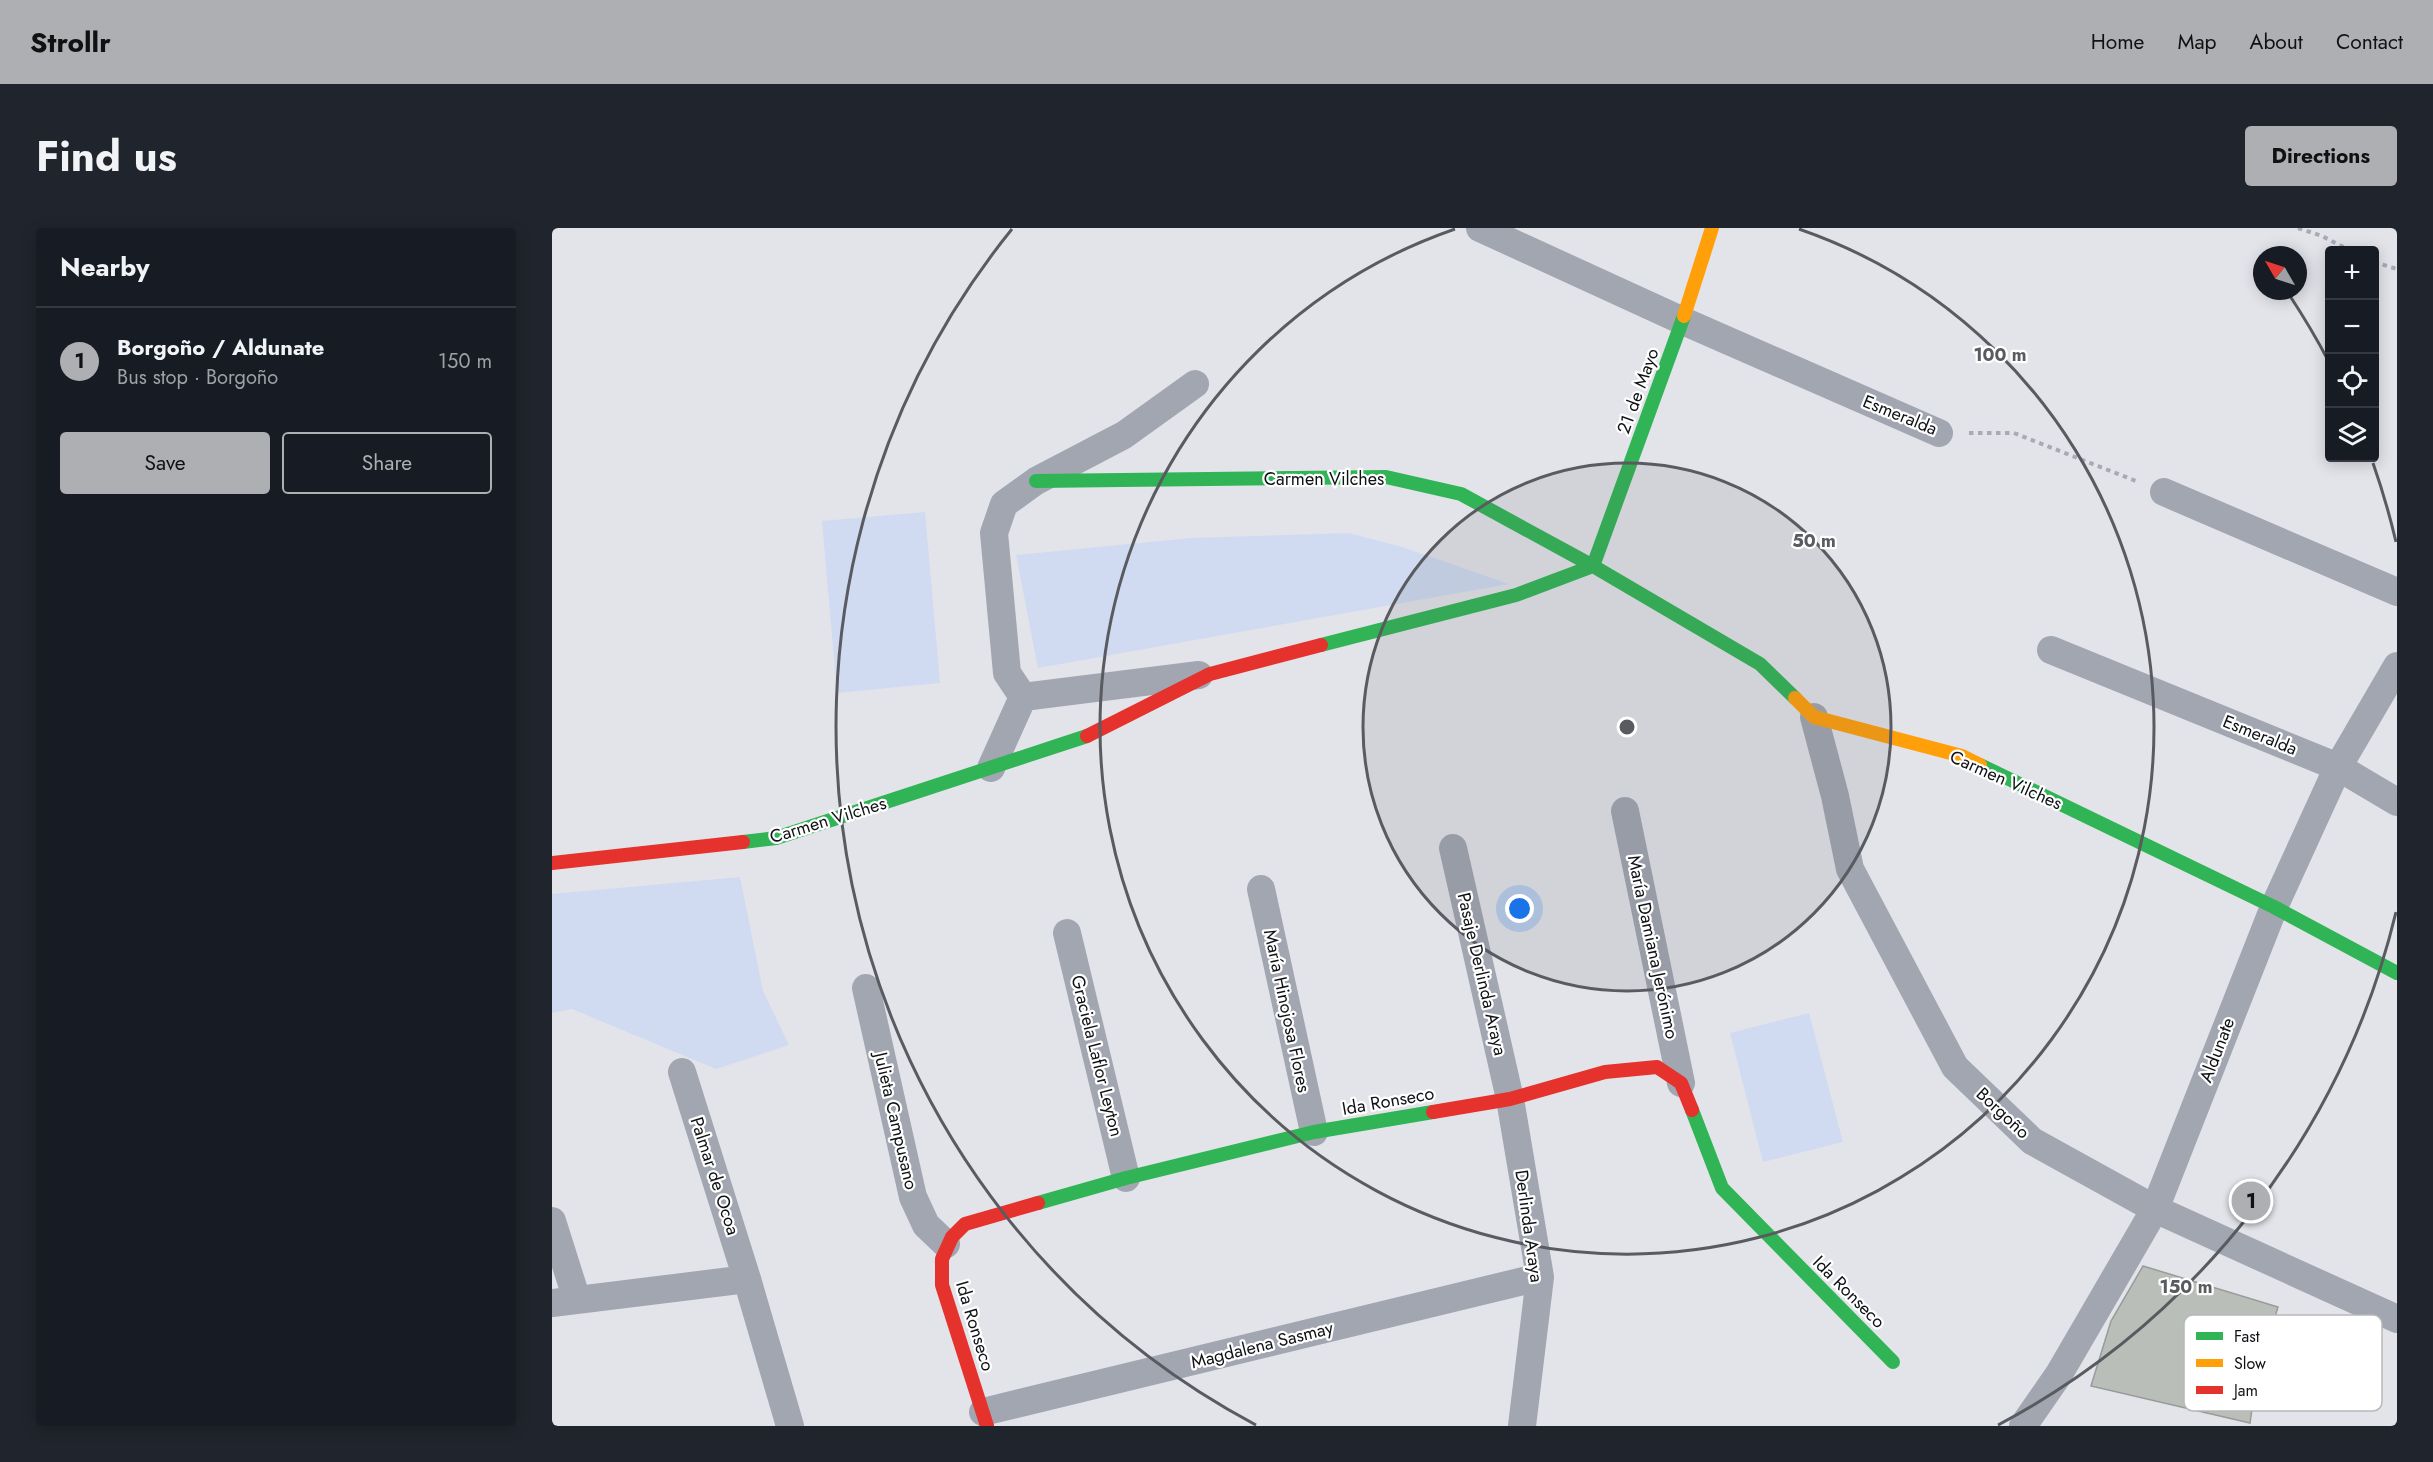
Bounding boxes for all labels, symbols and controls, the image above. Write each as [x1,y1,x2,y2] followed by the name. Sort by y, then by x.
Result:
[30,22,111,63] text: Strollr
[2091,27,2144,57] text: Home
[2177,27,2217,57] text: Map
[2250,27,2303,57] text: About
[2336,27,2403,57] text: Contact
[36,126,177,187] text: Find us
[2245,126,2397,186] button: Directions
[2253,246,2307,300] north arrow
[2325,246,2379,462] map controls
[2325,246,2379,300] button: +
[60,248,149,286] text: Nearby
[2325,300,2379,354] button: −
[117,331,324,363] text: Borgoño / Aldunate
[1973,342,2027,368] text: 100 m
[1611,344,1666,437] street label: 21 de Mayo
[74,347,85,376] text: 1
[438,347,492,376] text: 150 m
[2325,354,2379,408] button: locate
[117,363,278,392] text: Bus stop · Borgoño
[1859,388,1941,442] street label: Esmeralda
[2325,408,2379,462] button: layers
[60,432,270,494] button: Save
[282,432,492,494] button: Share
[1264,466,1384,492] street label: Carmen Vilches
[1792,528,1836,554] text: 50 m
[2219,708,2301,762] street label: Esmeralda
[1617,717,1637,737] centre of rings
[1946,744,2066,816] street label: Carmen Vilches
[767,790,889,850] street label: Carmen Vilches
[1621,853,1685,1041] street label: María Damiana Jerónimo
[1451,890,1513,1058] street label: Pasaje Derlinda Araya
[1505,894,1534,923] your location
[1257,927,1317,1095] street label: María Hinojosa Flores
[1064,973,1130,1139] street label: Graciela Laflor Leyton
[2193,1014,2241,1086] street label: Aldunate
[867,1048,924,1192] street label: Julieta Campusano
[1340,1080,1436,1122] street label: Ida Ronseco
[1970,1081,2036,1145] street label: Borgoño
[684,1114,746,1238] street label: Palmar de Ocoa
[1508,1168,1550,1284] street label: Derlinda Araya
[2232,1178,2270,1224] pin: 1
[1807,1250,1891,1334] street label: Ida Ronseco
[2160,1274,2212,1300] text: 150 m
[949,1278,1001,1374] street label: Ida Ronseco
[1188,1315,1336,1375] street label: Magdalena Sasmay
[2184,1315,2382,1411] legend
[2234,1325,2260,1348] text: Fast
[2234,1352,2266,1375] text: Slow
[2232,1379,2258,1402] text: Jam

